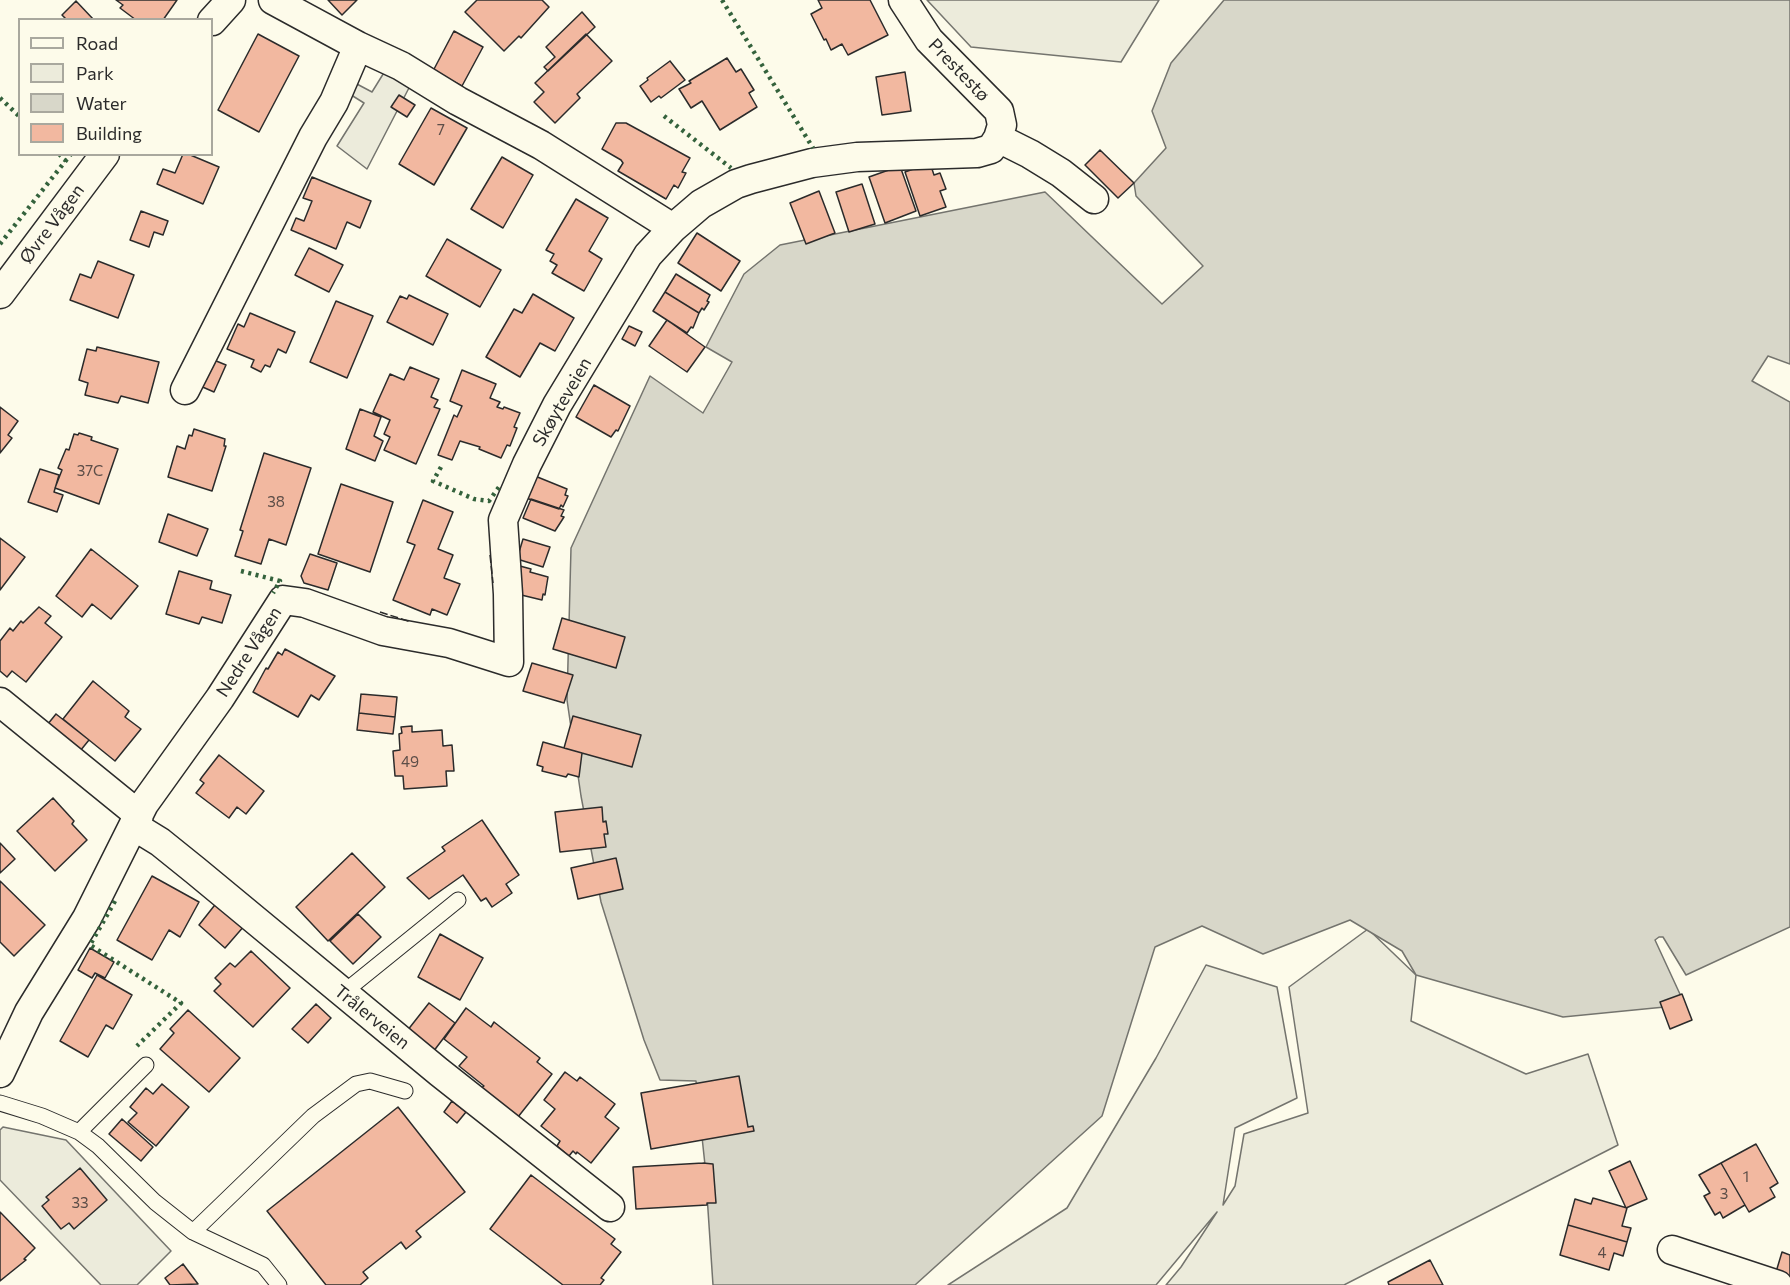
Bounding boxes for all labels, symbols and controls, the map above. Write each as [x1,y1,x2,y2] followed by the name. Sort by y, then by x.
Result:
[18,18,213,156] legend
[76,32,118,54] text: Road
[924,34,994,106] street label: Prestestø
[76,62,114,84] text: Park
[76,92,127,114] text: Water
[437,121,445,139] house number: 7
[76,122,142,144] text: Building
[15,180,89,268] street label: Øvre Vågen
[528,354,596,450] street label: Skøyteveien
[77,462,103,480] house number: 37C
[267,493,285,511] house number: 38
[212,603,286,701] street label: Nedre Vågen
[401,753,419,771] house number: 49
[330,980,414,1054] street label: Trålerveien
[1743,1168,1749,1186] house number: 1
[1720,1185,1728,1203] house number: 3
[71,1194,89,1212] house number: 33
[1598,1244,1606,1262] house number: 4

